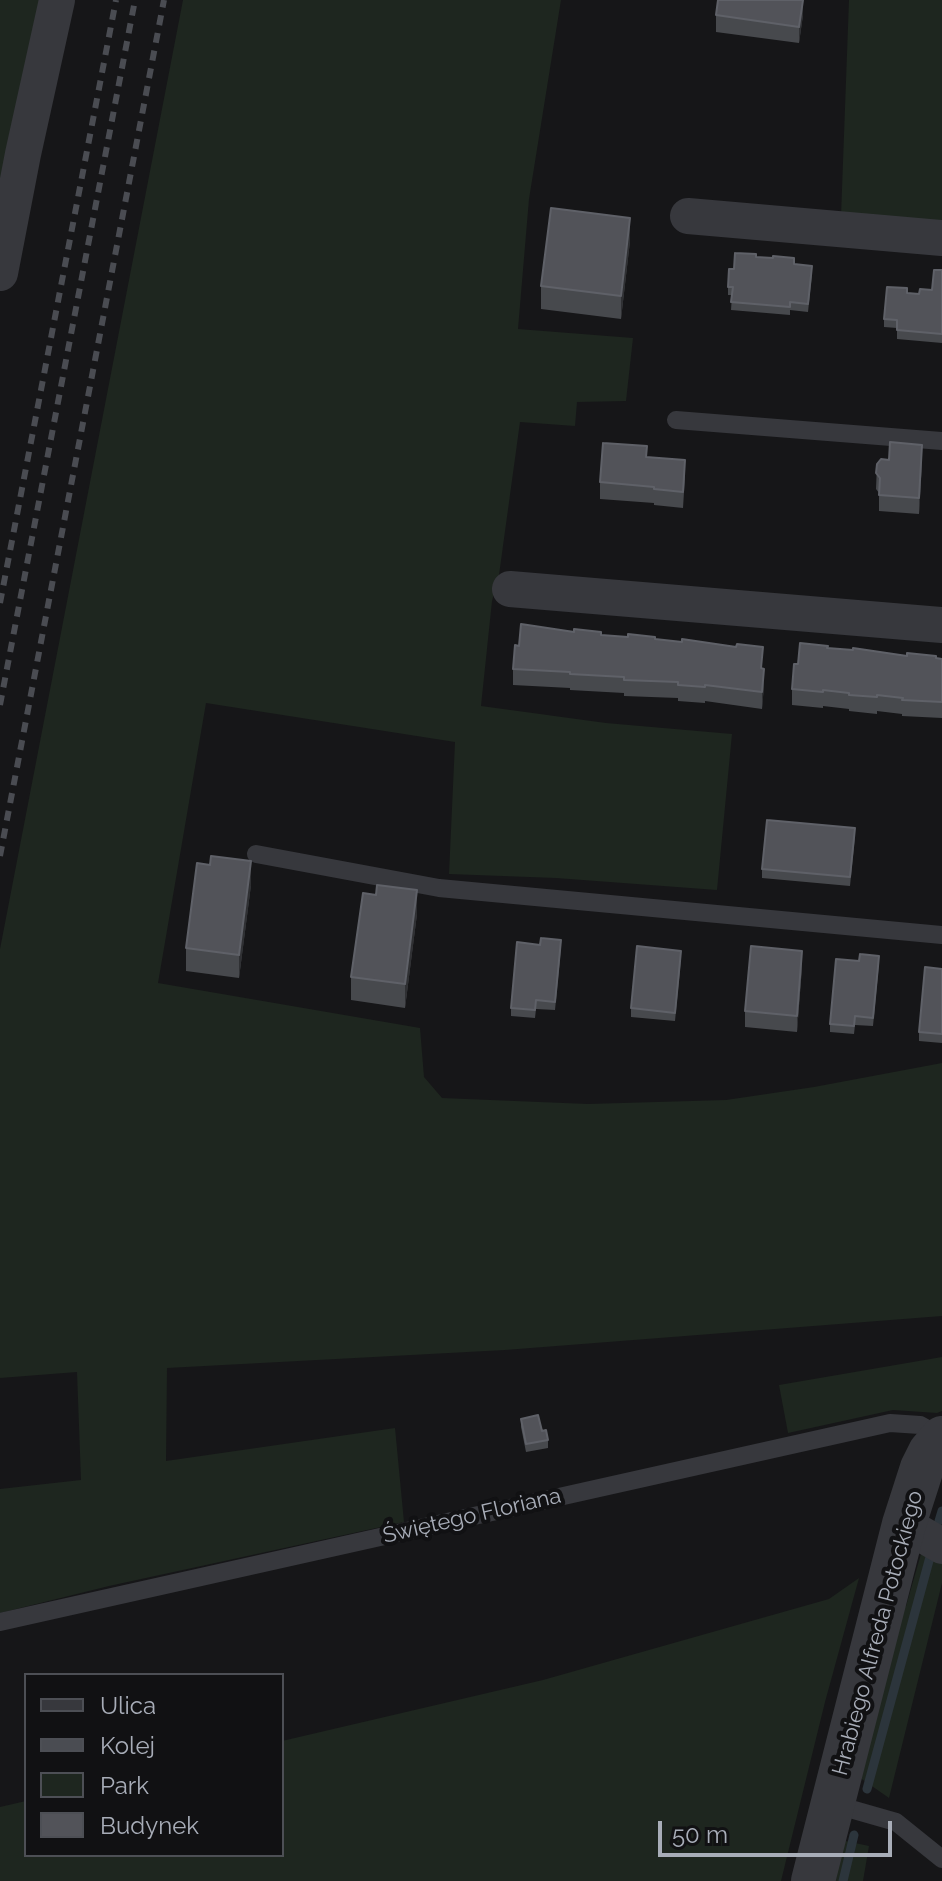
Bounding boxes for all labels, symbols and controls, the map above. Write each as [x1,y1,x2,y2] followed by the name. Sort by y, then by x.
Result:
[380,1483,564,1549] street label: Świętego Floriana
[827,1488,929,1778] street label: Hrabiego Alfreda Potockiego
[24,1673,284,1857] legend
[100,1691,156,1720] text: Ulica
[100,1731,155,1760] text: Kolej
[100,1771,149,1800] text: Park
[662,1805,896,1855] scale bar
[100,1811,199,1840] text: Budynek
[672,1820,728,1849] text: 50 m

